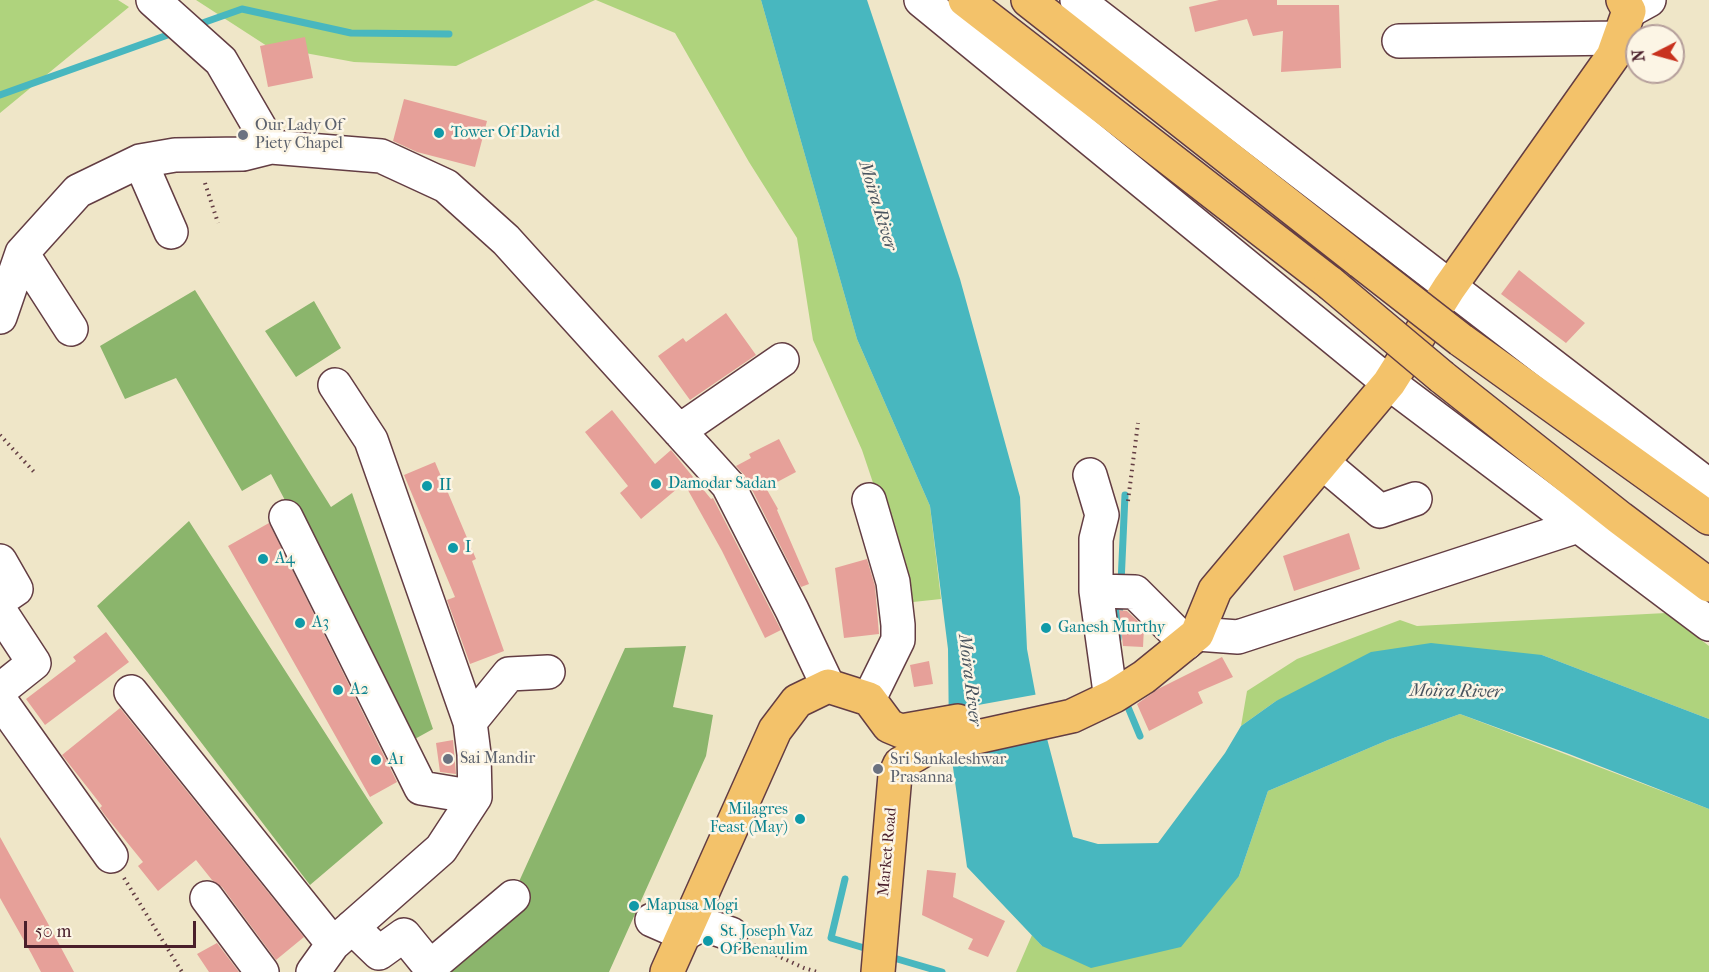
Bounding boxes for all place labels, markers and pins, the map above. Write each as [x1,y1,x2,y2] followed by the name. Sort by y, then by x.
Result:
[255,116,343,154] place label: Our Lady Of Piety Chapel
[451,123,560,143] place label: Tower Of David
[432,126,446,140] marker: Tower Of David
[236,128,250,142] marker: Our Lady Of Piety Chapel
[668,474,776,494] place label: Damodar Sadan
[439,476,451,496] place label: II
[649,477,663,491] marker: Damodar Sadan
[420,479,434,493] marker: II
[465,538,471,558] place label: I
[446,541,460,555] marker: I
[275,549,295,569] place label: A4
[256,552,270,566] marker: A4
[312,613,329,633] place label: A3
[293,616,307,630] marker: A3
[1058,618,1165,638] place label: Ganesh Murthy
[1039,621,1053,635] marker: Ganesh Murthy
[350,680,369,700] place label: A2
[331,683,345,697] marker: A2
[460,749,535,769] place label: Sai Mandir
[388,750,404,770] place label: A1
[890,750,1006,788] place label: Sri Sankaleshwar Prasanna
[441,752,455,766] marker: Sai Mandir
[369,753,383,767] marker: A1
[871,762,885,776] marker: Sri Sankaleshwar Prasanna
[710,800,788,838] place label: Milagres Feast (May)
[793,812,807,826] marker: Milagres Feast (May)
[646,896,738,916] place label: Mapusa Mogi
[627,899,641,913] marker: Mapusa Mogi
[720,922,813,960] place label: St. Joseph Vaz Of Benaulim
[701,934,715,948] marker: St. Joseph Vaz Of Benaulim

